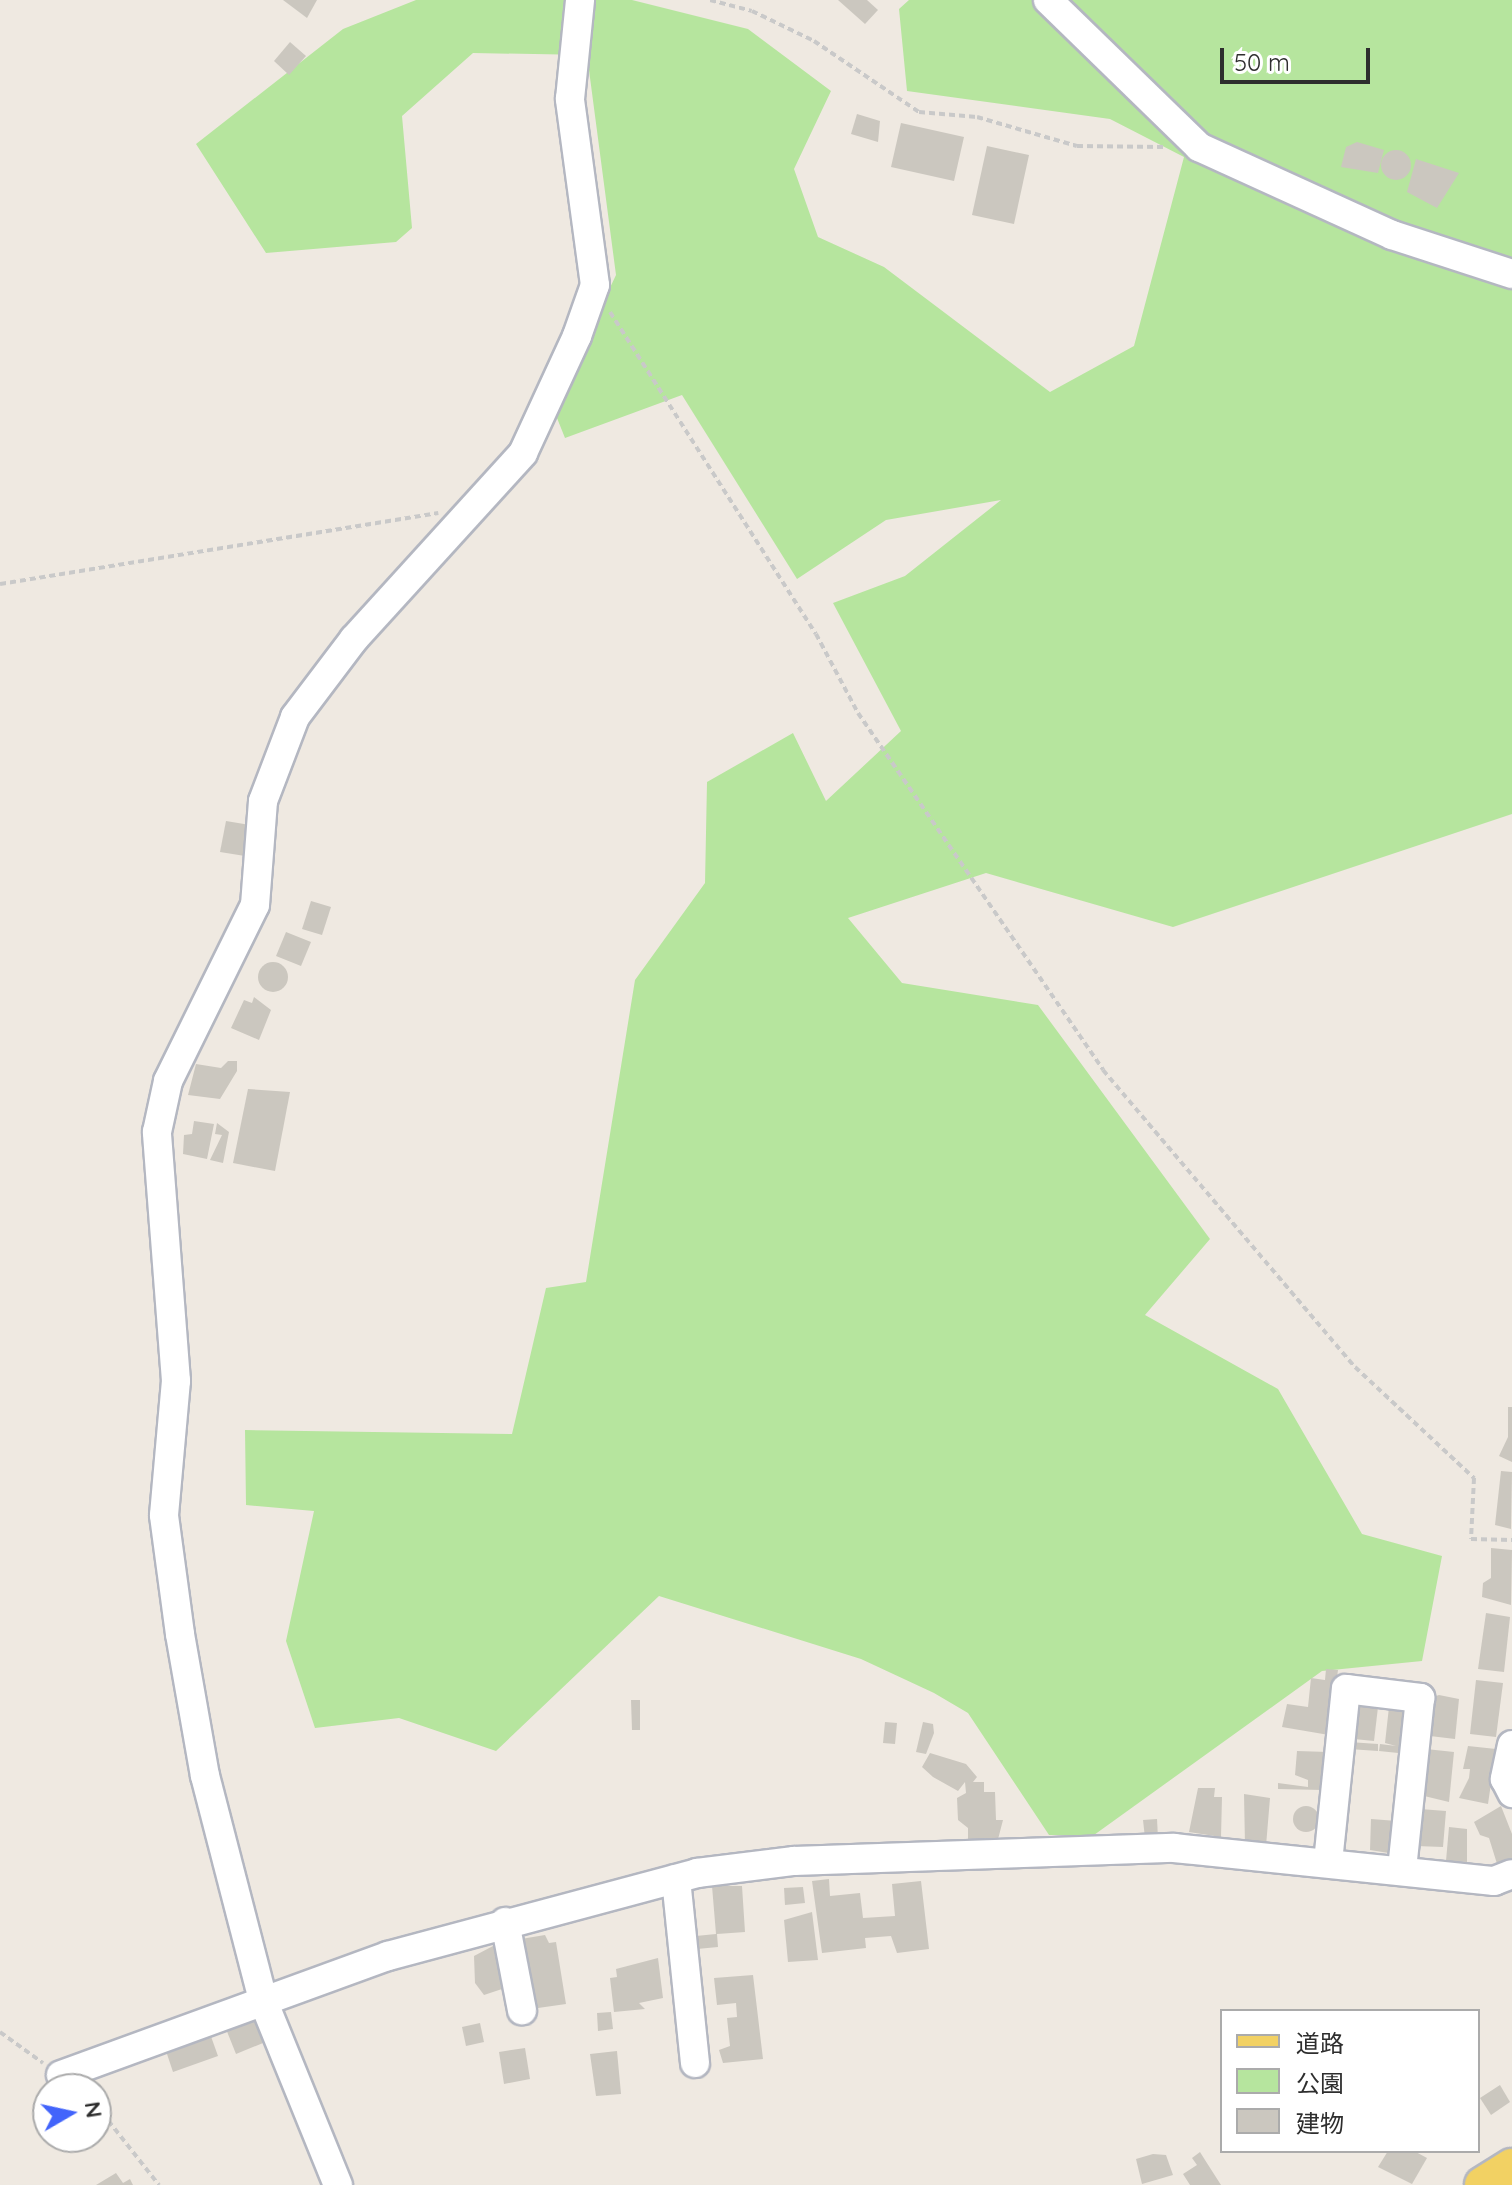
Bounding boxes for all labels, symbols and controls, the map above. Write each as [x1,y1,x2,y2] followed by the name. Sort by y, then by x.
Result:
[1224,32,1374,82] scale bar
[1234,47,1290,77] text: 50 m
[1220,2009,1480,2153] legend
[1296,2028,1344,2058] text: 道路
[1296,2068,1344,2098] text: 公園
[32,2073,112,2153] north arrow
[79,2099,109,2120] text: N
[1296,2108,1344,2138] text: 建物

